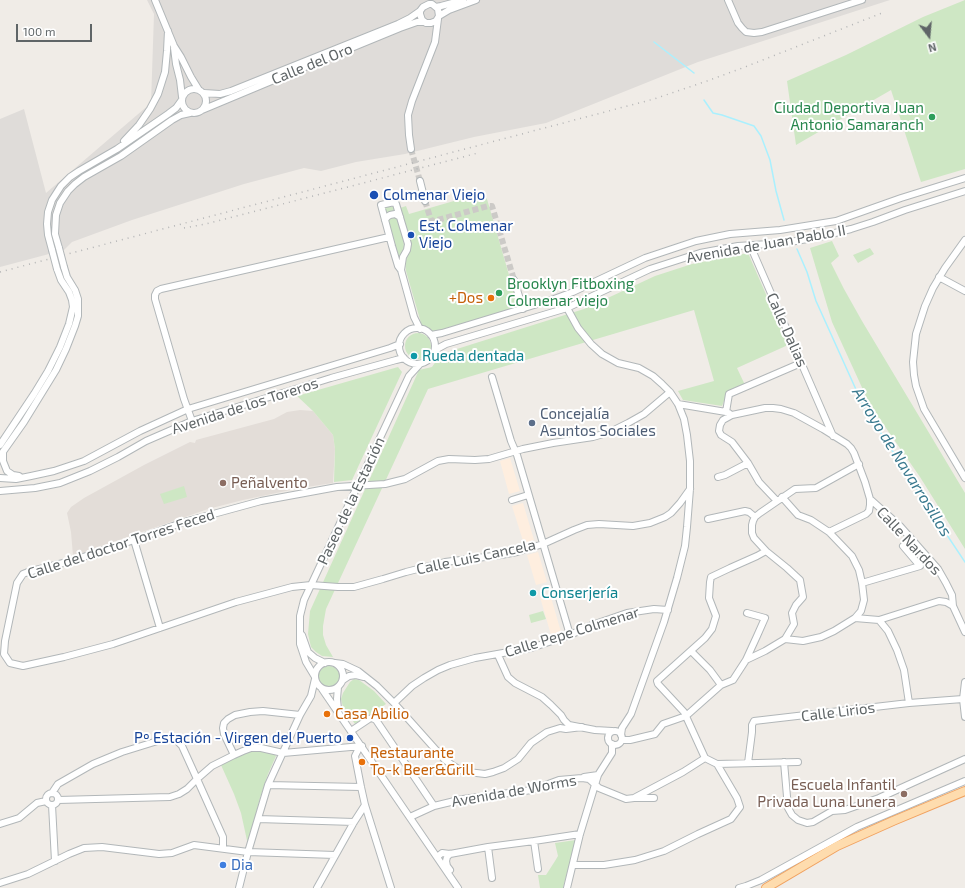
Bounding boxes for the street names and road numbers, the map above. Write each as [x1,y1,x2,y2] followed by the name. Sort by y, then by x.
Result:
[269,40,355,88] street label: Calle del Oro
[685,221,847,267] street label: Avenida de Juan Pablo II
[763,290,811,370] street label: Calle Dalias
[170,374,320,438] street label: Avenida de los Toreros
[314,434,388,568] street label: Paseo de la Estación
[873,503,945,579] street label: Calle Nardos
[25,505,217,583] street label: Calle del doctor Torres Feced
[415,536,537,578] street label: Calle Luis Cancela
[503,603,641,661] street label: Calle Pepe Colmenar
[800,699,876,725] street label: Calle Lirios
[450,771,578,811] street label: Avenida de Worms

